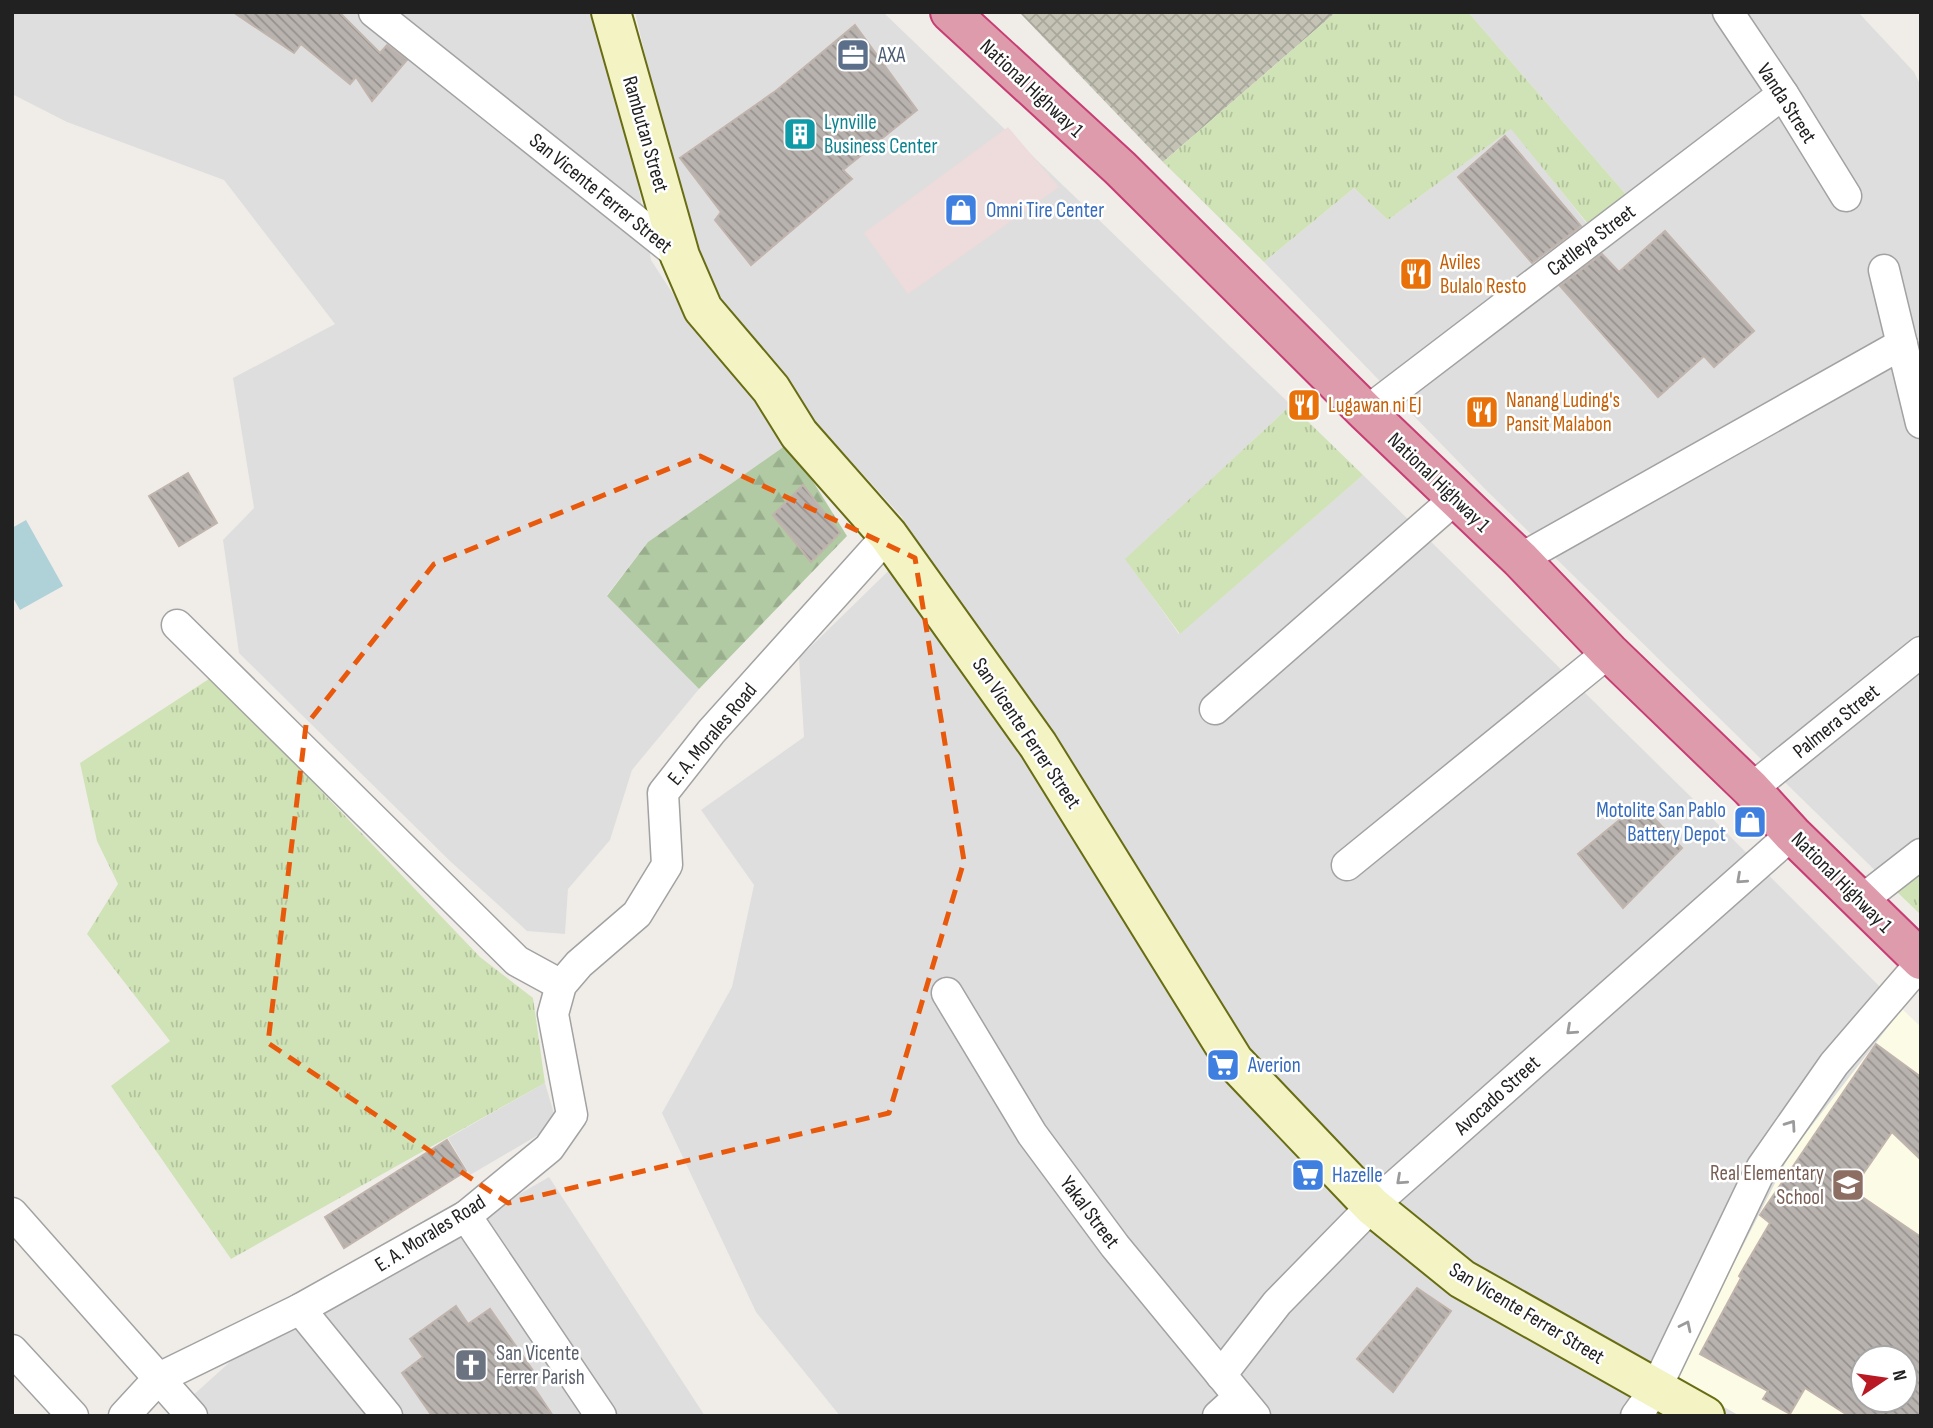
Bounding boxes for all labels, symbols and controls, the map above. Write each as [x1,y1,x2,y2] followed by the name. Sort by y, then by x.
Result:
[975,34,1089,143] street label: National Highway 1
[834,36,872,74] office icon: AXA
[877,43,906,68] place label: AXA
[1751,59,1822,148] street label: Vanda Street
[617,73,674,195] street label: Rambutan Street
[824,110,937,159] place label: Lynville Business Center
[781,115,819,153] building icon: Lynville Business Center
[524,128,677,259] street label: San Vicente Ferrer Street
[942,191,980,229] shop icon: Omni Tire Center
[986,198,1104,223] place label: Omni Tire Center
[1542,199,1640,282] street label: Catlleya Street
[1439,250,1526,299] place label: Aviles Bulalo Resto
[1397,255,1435,293] restaurant icon: Aviles Bulalo Resto
[1285,386,1323,424] restaurant icon: Lugawan ni EJ
[1506,388,1620,437] place label: Nanang Luding's Pansit Malabon
[1328,393,1422,418] place label: Lugawan ni EJ
[1463,393,1501,431] restaurant icon: Nanang Luding's Pansit Malabon
[1382,427,1495,538] street label: National Highway 1
[967,653,1086,813] street label: San Vicente Ferrer Street
[662,678,762,790] street label: E. A. Morales Road
[1788,679,1885,764] street label: Palmera Street
[1596,798,1726,847] place label: Motolite San Pablo Battery Depot
[1731,803,1769,841] shop icon: Motolite San Pablo Battery Depot
[1786,827,1898,938] street label: National Highway 1
[1737,871,1750,883] one-way arrow
[1566,1021,1579,1034] one-way arrow
[1204,1046,1242,1084] supermarket icon: Averion
[1449,1050,1545,1141] street label: Avocado Street
[1247,1053,1301,1078] place label: Averion
[1783,1120,1795,1133] one-way arrow
[1289,1156,1327,1194] supermarket icon: Hazelle
[1710,1161,1824,1210] place label: Real Elementary School
[1332,1163,1383,1188] place label: Hazelle
[1829,1166,1867,1204] school or university icon: Real Elementary School
[1054,1171,1125,1253] street label: Yakal Street
[1396,1172,1409,1184] one-way arrow
[370,1190,490,1277] street label: E. A. Morales Road
[1445,1257,1609,1370] street label: San Vicente Ferrer Street
[1677,1321,1691,1333] one-way arrow
[496,1341,585,1390] place label: San Vicente Ferrer Parish
[1849,1344,1919,1414] north arrow
[452,1346,490,1384] church icon: San Vicente Ferrer Parish
[1887,1368,1911,1383] text: N

